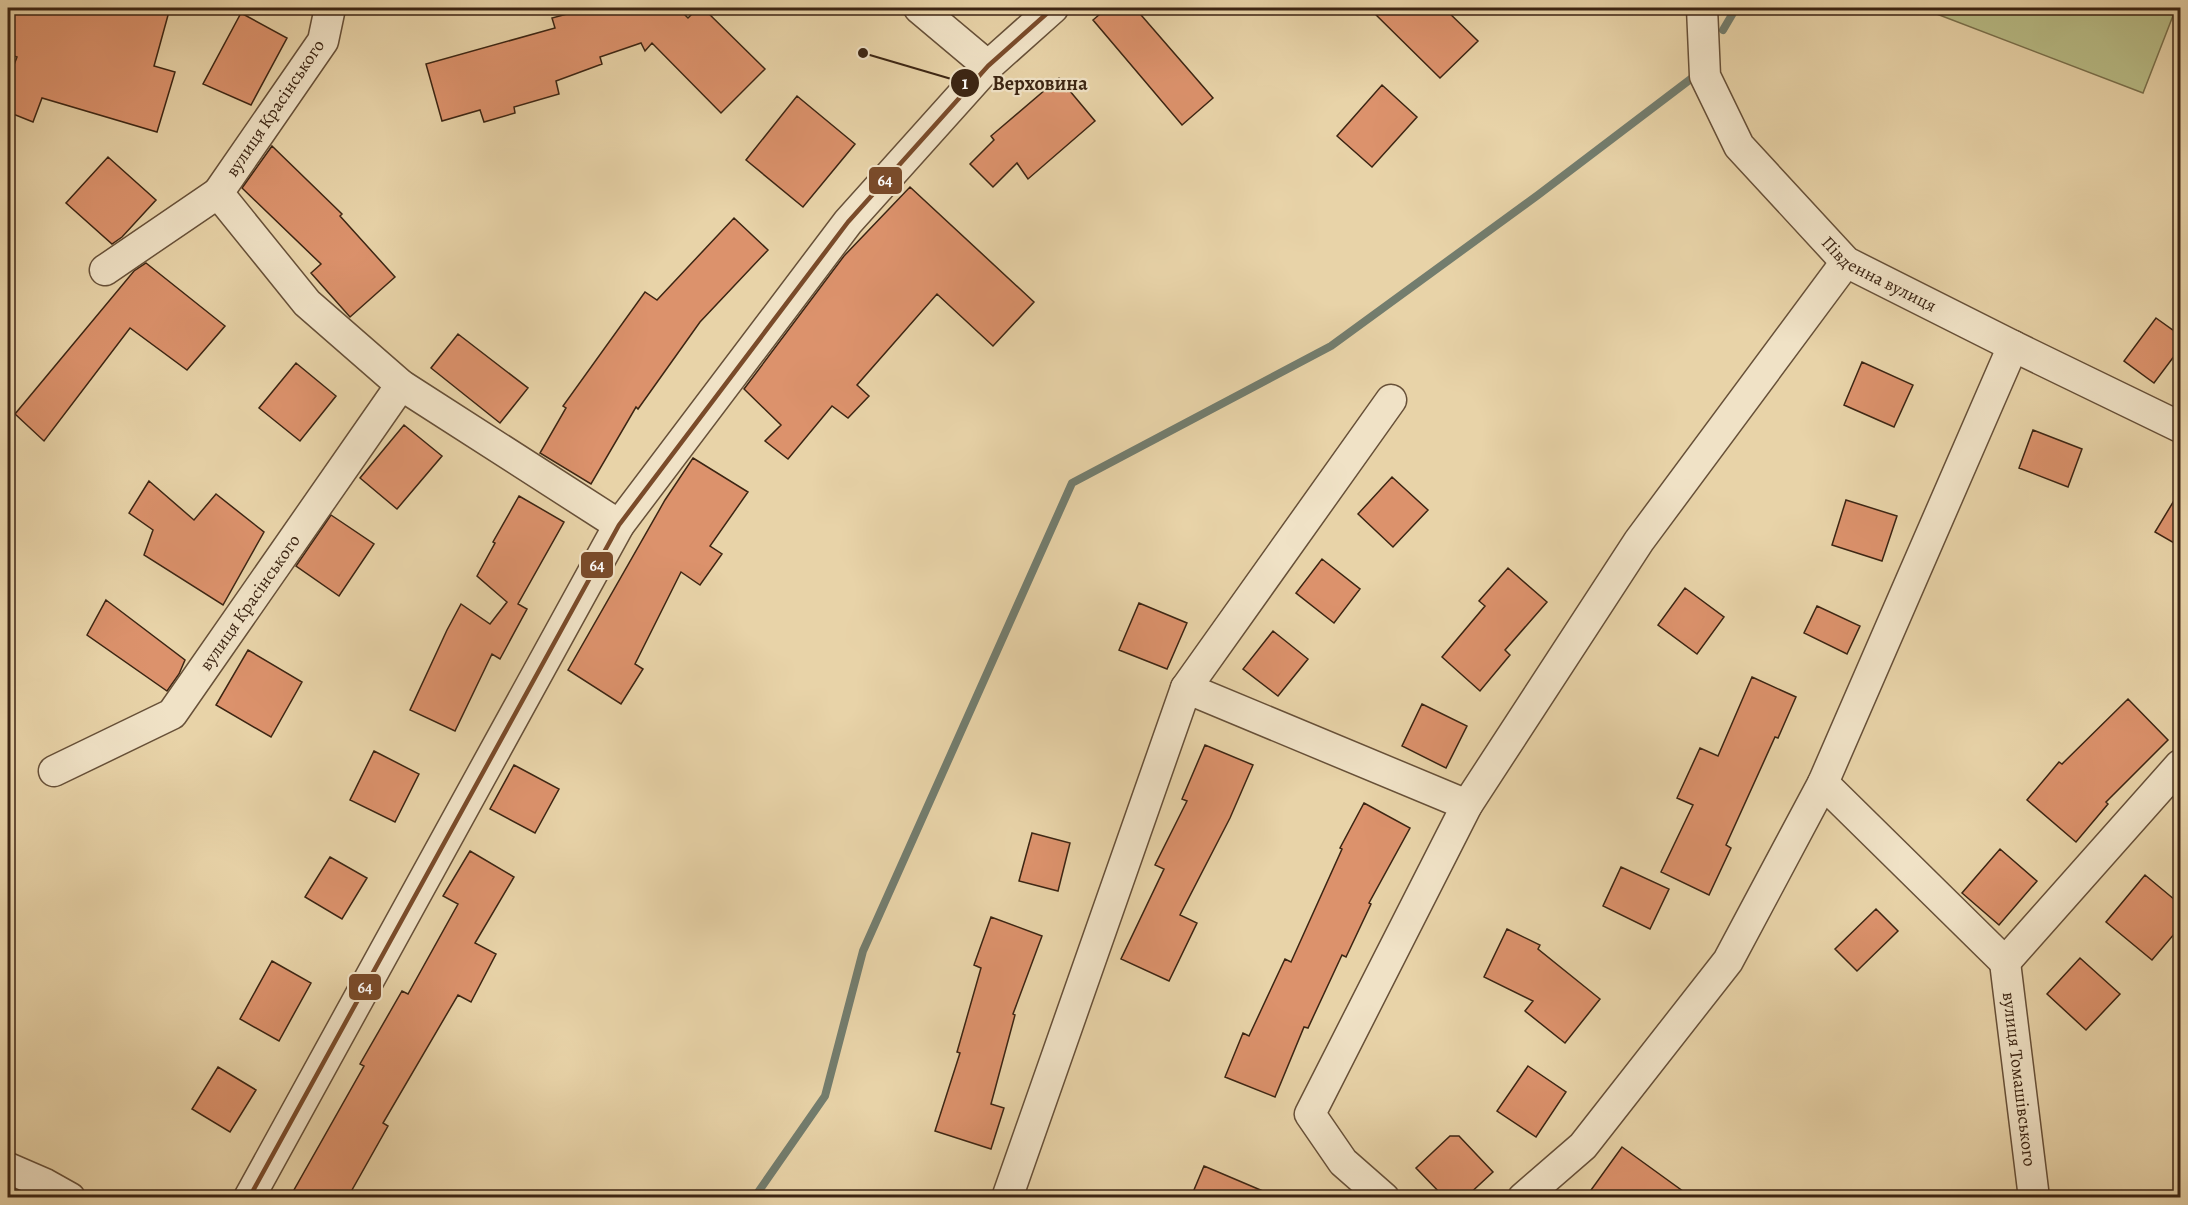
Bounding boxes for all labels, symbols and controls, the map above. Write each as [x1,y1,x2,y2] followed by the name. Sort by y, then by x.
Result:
[220,35,330,181] street label: вулиця Красінського
[950,64,1100,102] callout: Верховина
[992,70,1088,97] text: Верховина
[962,71,969,95] text: 1
[868,166,903,195] line badge: 64
[878,170,893,192] text: 64
[1816,231,1941,318] street label: Південна вулиця
[194,529,306,675] street label: вулиця Красінського
[580,551,614,579] line badge: 64
[590,555,605,577] text: 64
[348,973,382,1001] line badge: 64
[358,977,373,999] text: 64
[1997,991,2042,1168] street label: вулиця Томашівського

